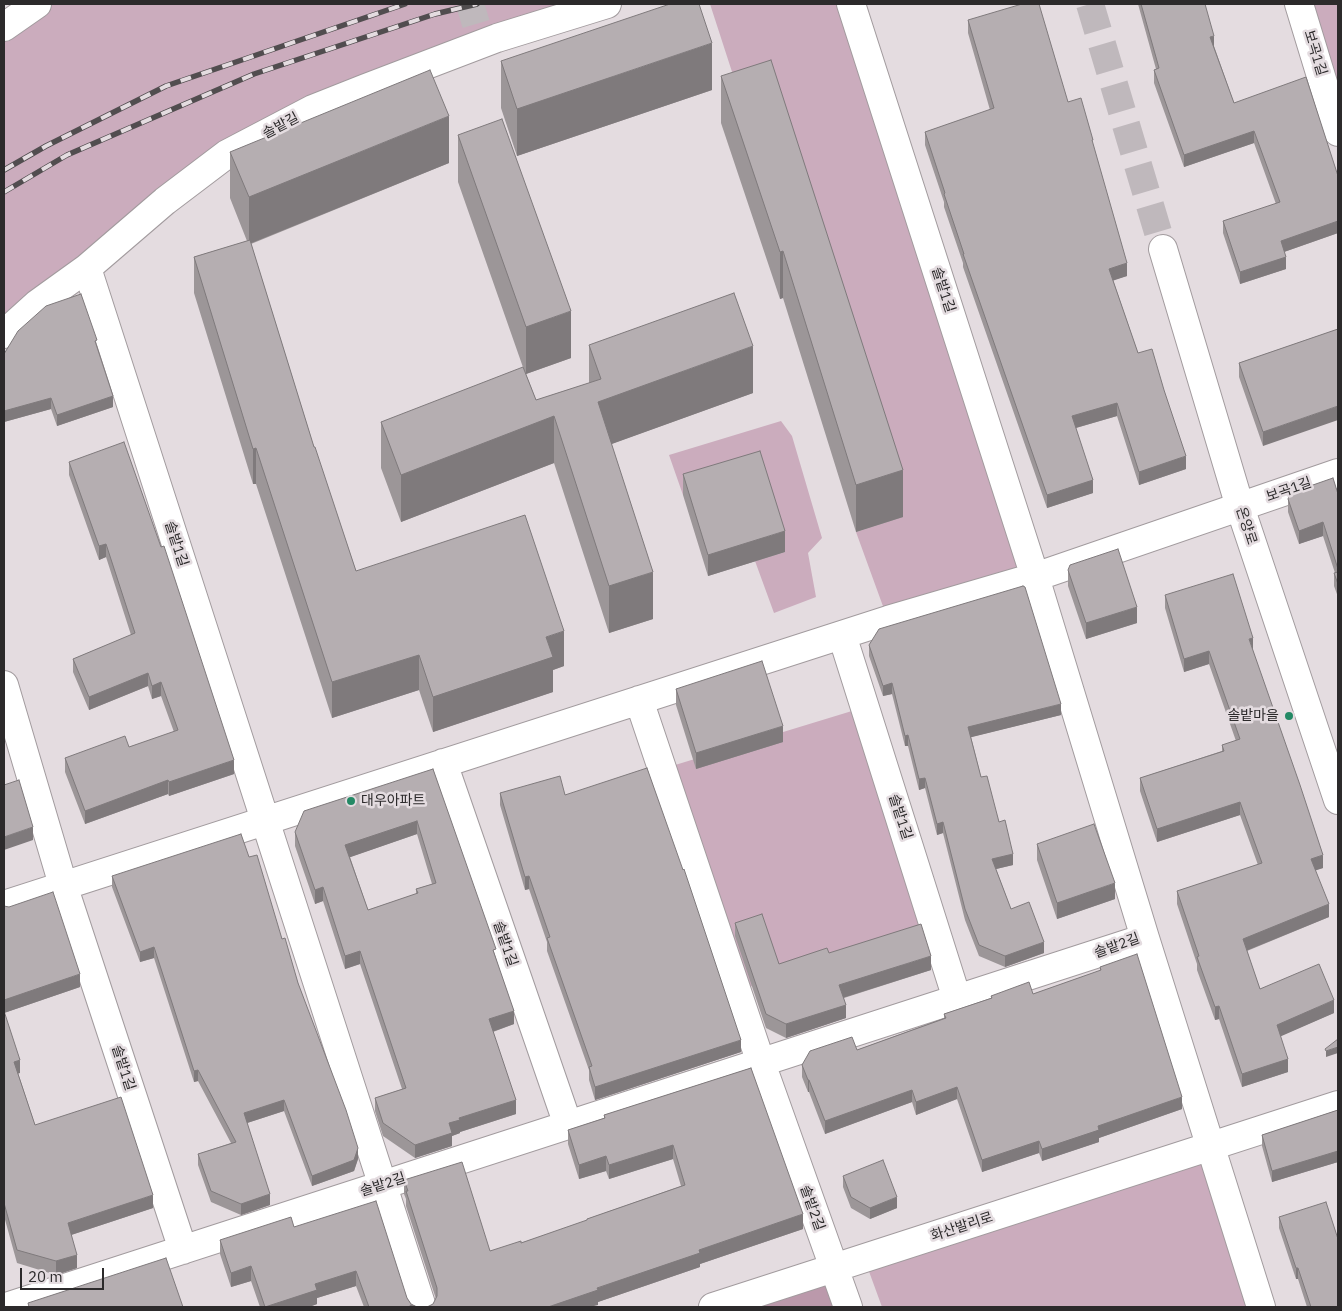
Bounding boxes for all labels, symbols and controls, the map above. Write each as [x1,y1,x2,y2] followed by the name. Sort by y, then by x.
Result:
[1300,28,1330,78] street label: 보곡1길
[260,110,302,142] street label: 솔밭길
[928,265,958,315] street label: 솔밭1길
[1264,474,1314,506] street label: 보곡1길
[1232,505,1260,547] street label: 온양로
[161,519,191,569] street label: 솔밭1길
[1227,708,1279,724] place label: 솔밭마을
[1283,710,1295,722] marker: 솔밭마을
[885,792,915,842] street label: 솔밭1길
[361,793,425,809] place label: 대우아파트
[345,795,357,807] marker: 대우아파트
[489,919,521,969] street label: 솔밭1길
[1092,930,1142,962] street label: 솔밭2길
[108,1043,138,1093] street label: 솔밭1길
[358,1170,408,1200] street label: 솔밭2길
[796,1183,828,1233] street label: 솔밭2길
[929,1209,995,1245] street label: 화산발리로
[22,1258,106,1290] scale bar
[28,1267,63,1286] text: 20 m

